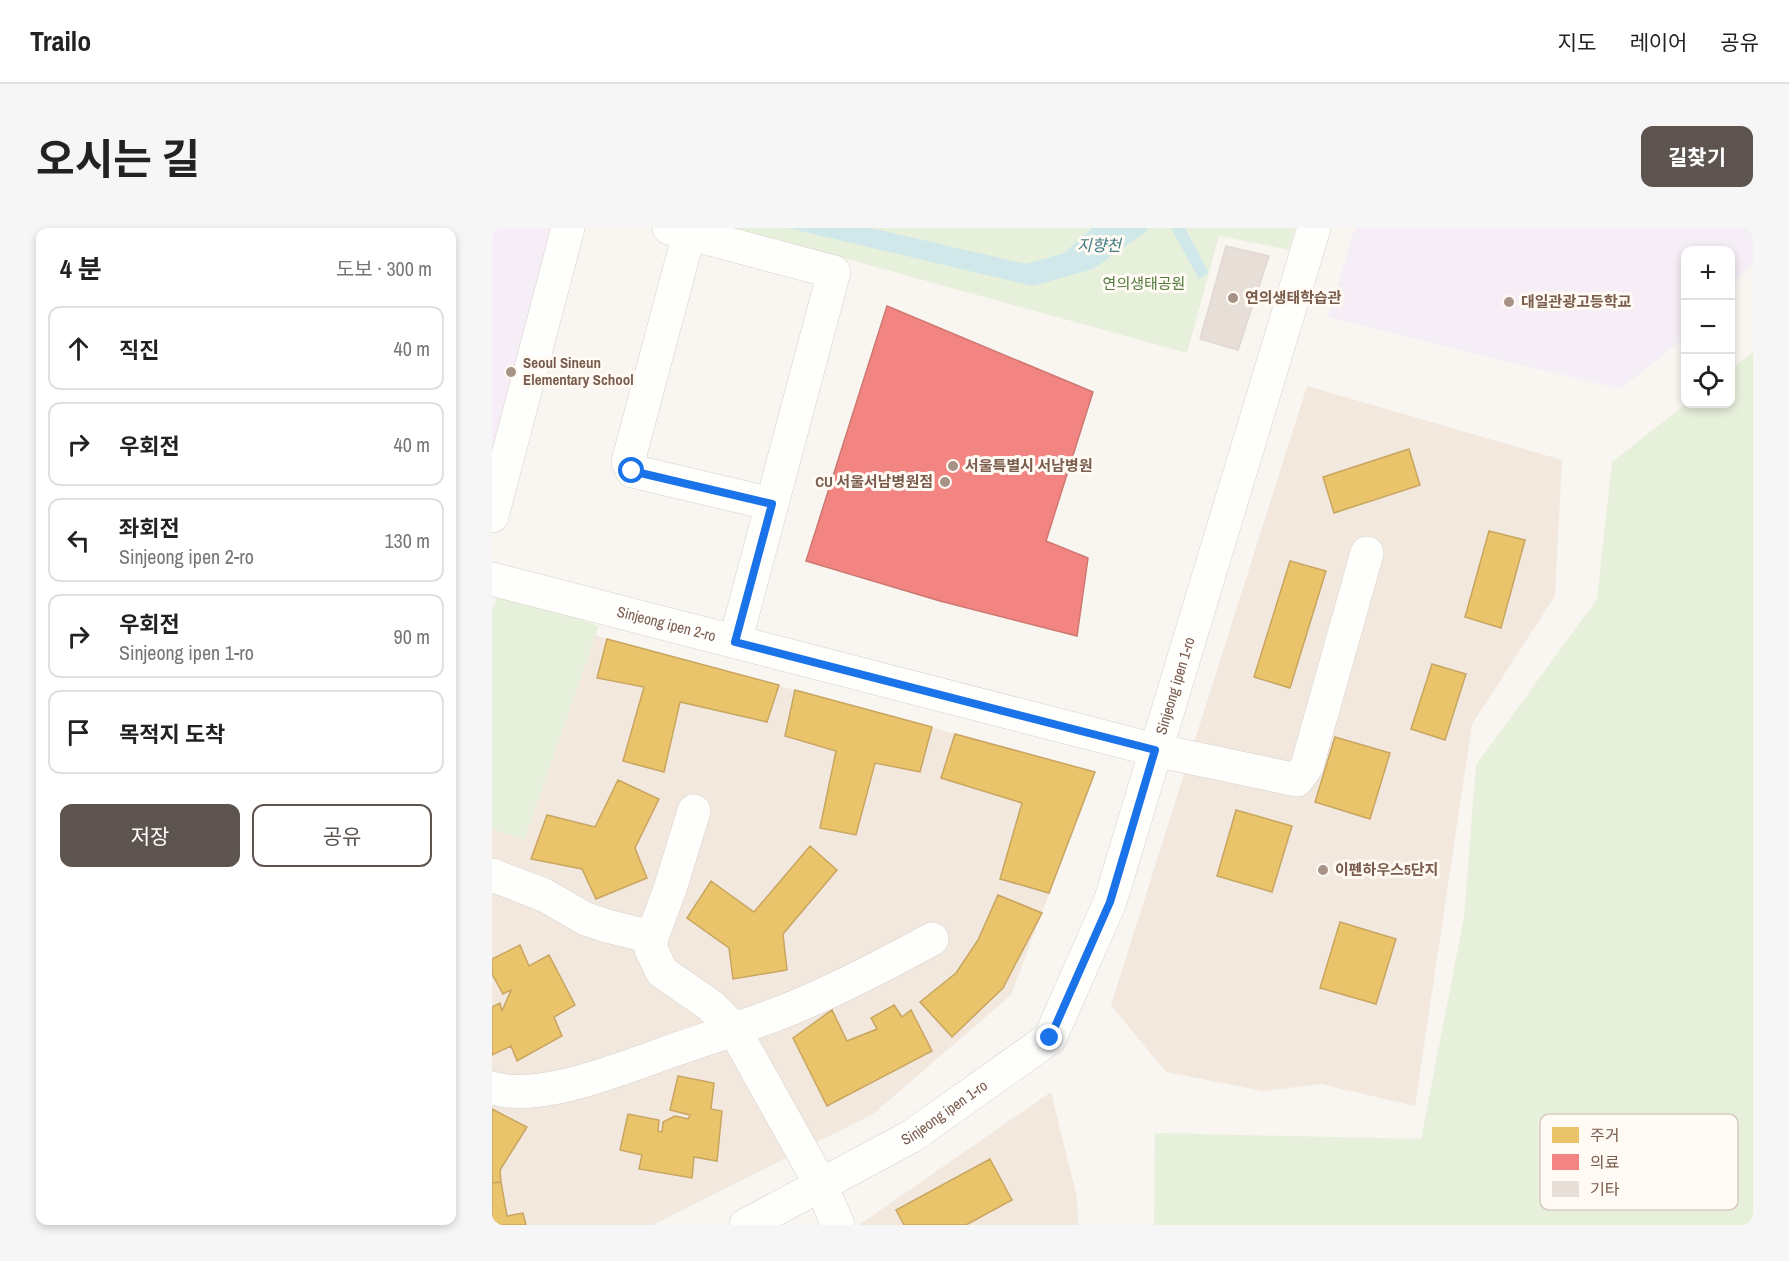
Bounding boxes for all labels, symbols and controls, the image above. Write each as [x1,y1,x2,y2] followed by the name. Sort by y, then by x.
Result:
[30,22,91,60] text: Trailo
[1558,28,1596,57] text: 지도
[1629,28,1687,57] text: 레이어
[1720,28,1759,57] text: 공유
[1641,126,1753,187] button: 길찾기
[36,131,200,187] text: 오시는 길
[1077,234,1123,256] water label: 지향천
[1681,246,1735,408] map controls
[1681,246,1735,300] button: +
[60,251,102,286] text: 4 분
[336,255,432,282] text: 도보 · 300 m
[1103,273,1185,294] park label: 연의생태공원
[1245,287,1342,308] place label: 연의생태학습관
[1226,291,1240,305] marker: 연의생태학습관
[1521,291,1632,312] place label: 대일관광고등학교
[1502,295,1516,309] marker: 대일관광고등학교
[1681,300,1735,354] button: −
[62,332,95,365] icon: ahead
[119,335,159,365] text: 직진
[394,335,430,362] text: 40 m
[523,352,634,390] place label: Seoul Sineun Elementary School
[1681,354,1735,408] button: locate
[504,365,518,379] marker: Seoul Sineun Elementary School
[62,428,95,461] icon: right
[119,431,180,461] text: 우회전
[394,431,430,458] text: 40 m
[965,455,1093,476] place label: 서울특별시 서남병원
[618,457,644,483] route start
[946,459,960,473] marker: 서울특별시 서남병원
[815,471,933,492] place label: CU 서울서남병원점
[938,475,952,489] marker: CU 서울서남병원점
[119,513,180,543] text: 좌회전
[62,524,95,557] icon: left
[384,527,430,554] text: 130 m
[119,543,254,570] text: Sinjeong ipen 2-ro
[615,601,718,646] street label: Sinjeong ipen 2-ro
[119,609,180,639] text: 우회전
[62,620,95,653] icon: right
[394,623,430,650] text: 90 m
[1150,634,1200,737] street label: Sinjeong ipen 1-ro
[119,639,254,666] text: Sinjeong ipen 1-ro
[62,716,95,749] icon: arrive
[119,719,225,749] text: 목적지 도착
[60,804,240,867] button: 저장
[252,804,432,867] button: 공유
[1335,859,1438,880] place label: 이펜하우스5단지
[1316,863,1330,877] marker: 이펜하우스5단지
[1036,1024,1062,1050] route end
[897,1075,992,1150] street label: Sinjeong ipen 1-ro
[1540,1114,1738,1210] legend
[1590,1124,1619,1146] text: 주거
[1590,1151,1619,1173] text: 의료
[1590,1178,1620,1200] text: 기타

